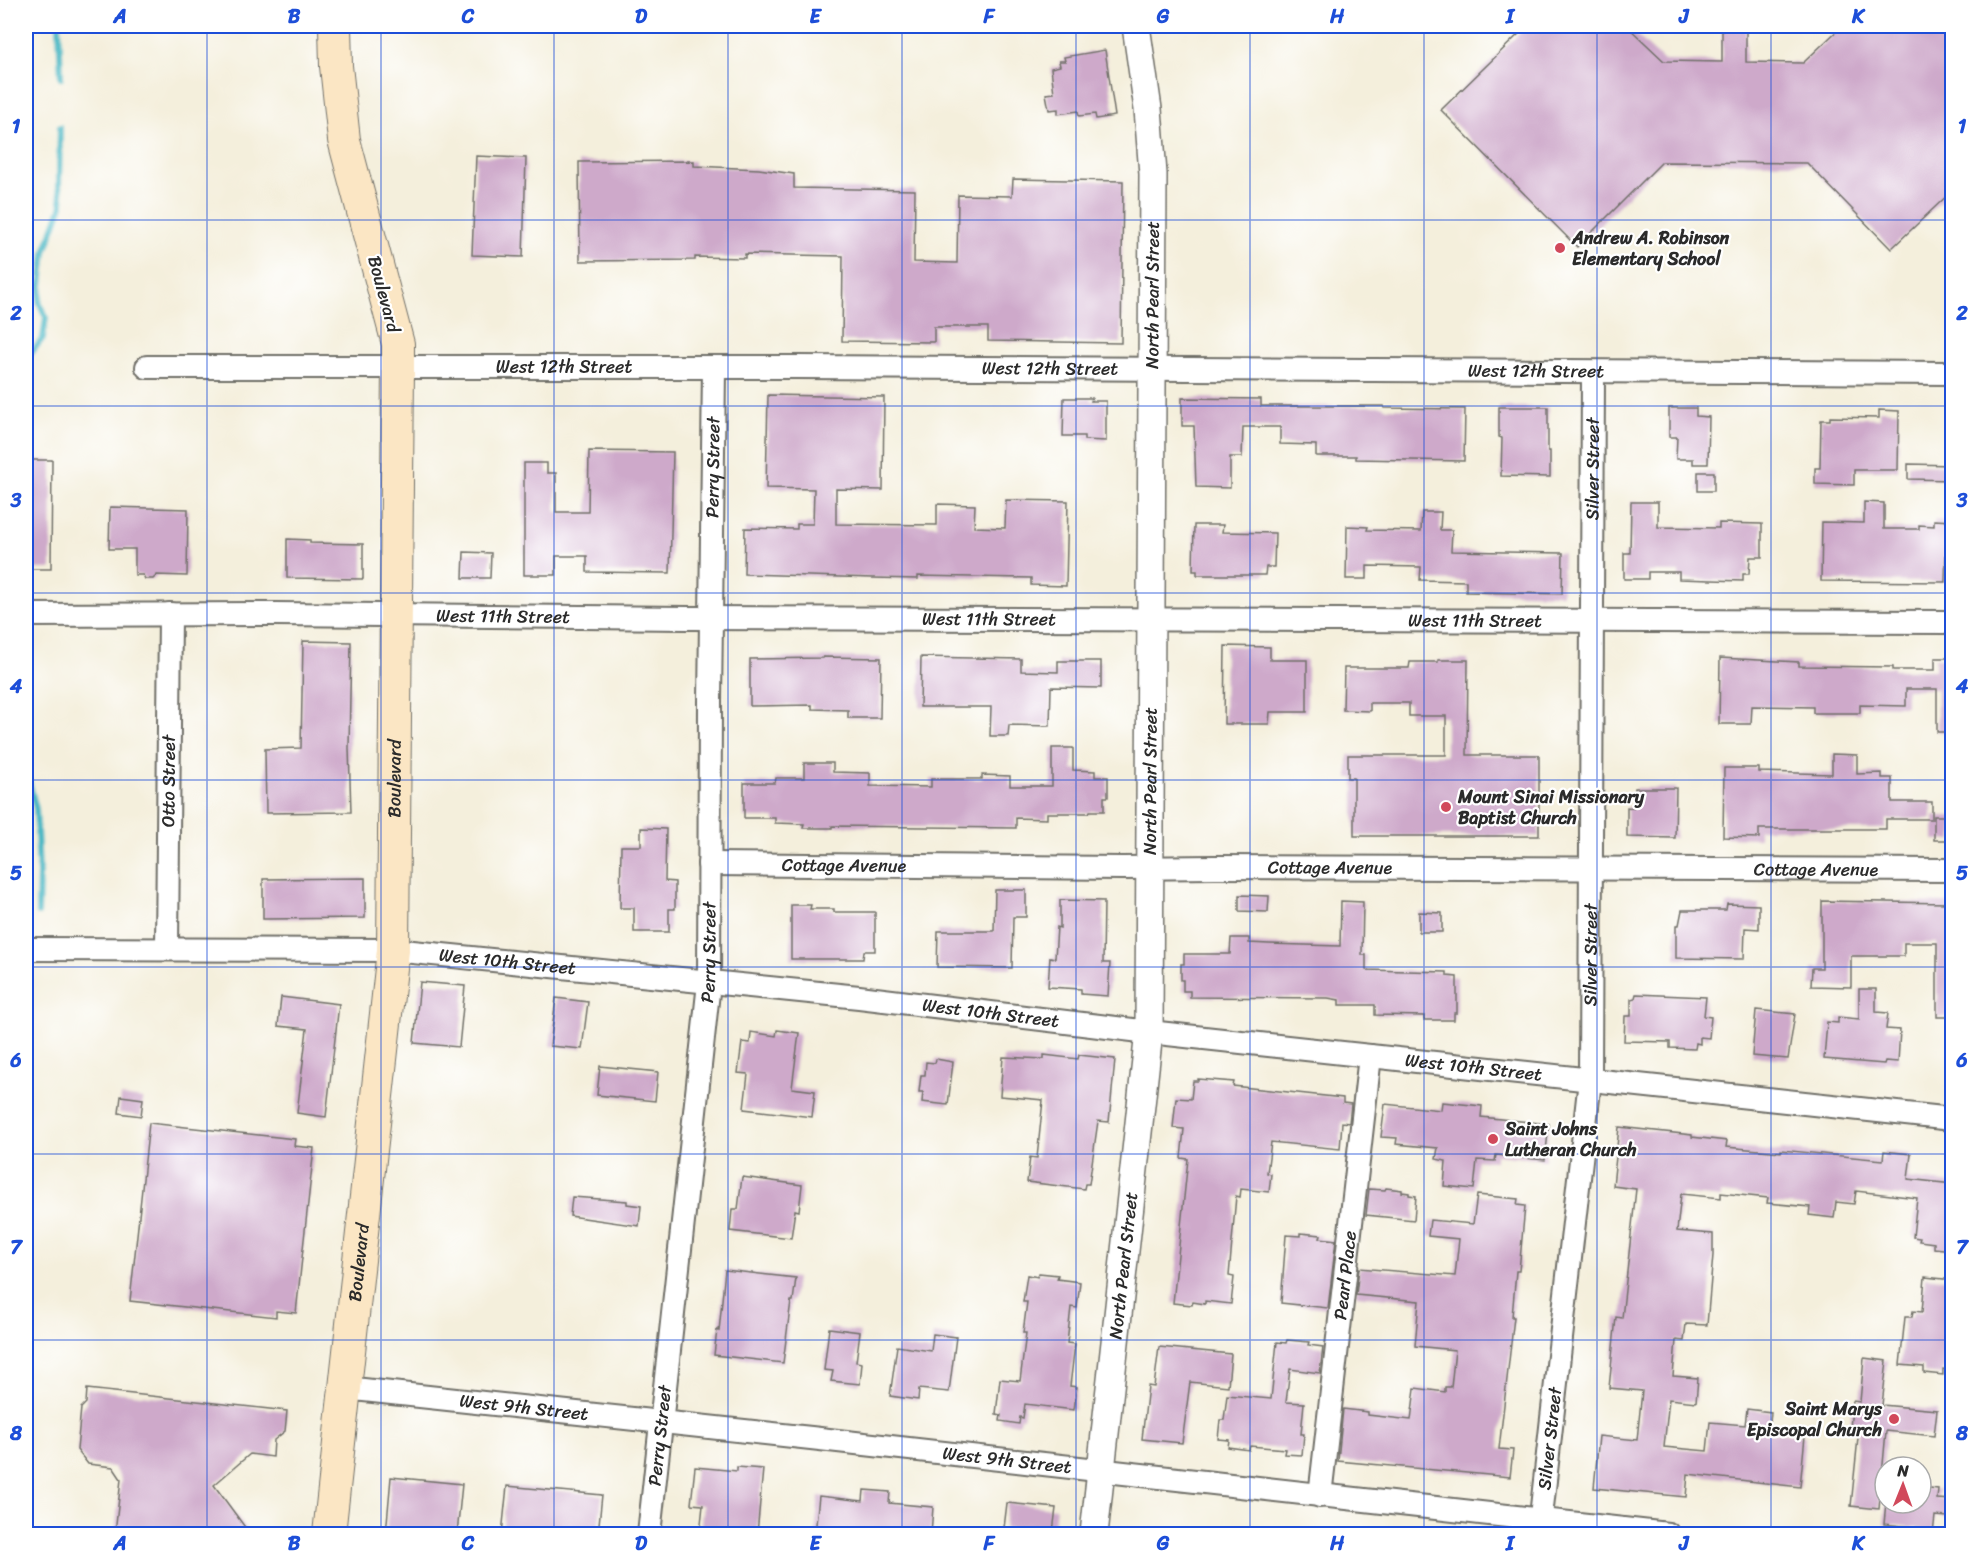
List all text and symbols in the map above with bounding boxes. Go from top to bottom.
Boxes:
text: A [112,0,127,34]
text: B [288,0,301,34]
text: C [461,0,475,34]
text: D [635,0,648,34]
text: E [809,0,822,34]
text: F [983,0,996,34]
text: G [1156,0,1170,34]
text: H [1329,0,1345,34]
text: I [1505,0,1516,34]
text: J [1678,0,1690,34]
text: K [1851,0,1866,34]
text: 1 [12,109,21,144]
text: 1 [1958,109,1967,144]
street label: North Pearl Street [1136,221,1169,369]
place label: Andrew A. Robinson Elementary School [1571,222,1730,275]
marker: Andrew A. Robinson Elementary School [1553,241,1567,255]
street label: Boulevard [358,252,410,337]
text: 2 [9,296,22,331]
text: 2 [1955,296,1968,331]
street label: West 12th Street [496,351,632,383]
street label: West 12th Street [982,352,1118,385]
street label: West 12th Street [1468,354,1604,387]
street label: Perry Street [696,416,729,518]
street label: Silver Street [1576,417,1609,520]
text: 3 [10,483,22,518]
text: 3 [1956,483,1968,518]
street label: West 11th Street [436,600,570,633]
street label: West 11th Street [922,603,1056,635]
street label: West 11th Street [1408,604,1542,637]
text: 4 [9,669,23,704]
text: 4 [1955,669,1969,704]
street label: North Pearl Street [1134,707,1167,855]
street label: Otto Street [152,734,185,827]
street label: Boulevard [378,738,411,818]
place label: Mount Sinai Missionary Baptist Church [1457,781,1645,834]
marker: Mount Sinai Missionary Baptist Church [1439,800,1453,814]
street label: Cottage Avenue [782,849,907,882]
street label: Cottage Avenue [1268,851,1393,884]
street label: Cottage Avenue [1754,853,1879,886]
text: 5 [10,856,22,891]
text: 5 [1956,856,1968,891]
street label: Perry Street [691,901,725,1005]
street label: Silver Street [1574,903,1607,1006]
street label: West 10th Street [437,939,578,984]
street label: West 10th Street [921,989,1061,1037]
text: 6 [9,1043,22,1078]
text: 6 [1955,1043,1968,1078]
street label: West 10th Street [1404,1044,1544,1090]
place label: Saint Johns Lutheran Church [1504,1113,1637,1166]
marker: Saint Johns Lutheran Church [1486,1132,1500,1146]
street label: North Pearl Street [1099,1190,1147,1341]
street label: Boulevard [339,1220,379,1303]
street label: Pearl Place [1324,1229,1366,1322]
text: 7 [10,1230,23,1265]
text: 7 [1956,1230,1969,1265]
street label: Perry Street [638,1383,681,1488]
street label: West 9th Street [458,1384,590,1430]
street label: Silver Street [1528,1385,1571,1492]
place label: Saint Marys Episcopal Church [1747,1393,1883,1446]
marker: Saint Marys Episcopal Church [1887,1412,1901,1426]
text: 8 [9,1416,23,1451]
text: 8 [1955,1416,1969,1451]
street label: West 9th Street [941,1437,1073,1483]
north arrow [1873,1455,1933,1515]
text: N [1896,1456,1910,1485]
text: A [112,1526,127,1560]
text: B [288,1526,301,1560]
text: C [461,1526,475,1560]
text: D [635,1526,648,1560]
text: E [809,1526,822,1560]
text: F [983,1526,996,1560]
text: G [1156,1526,1170,1560]
text: H [1329,1526,1345,1560]
text: I [1505,1526,1516,1560]
text: J [1678,1526,1690,1560]
text: K [1851,1526,1866,1560]

